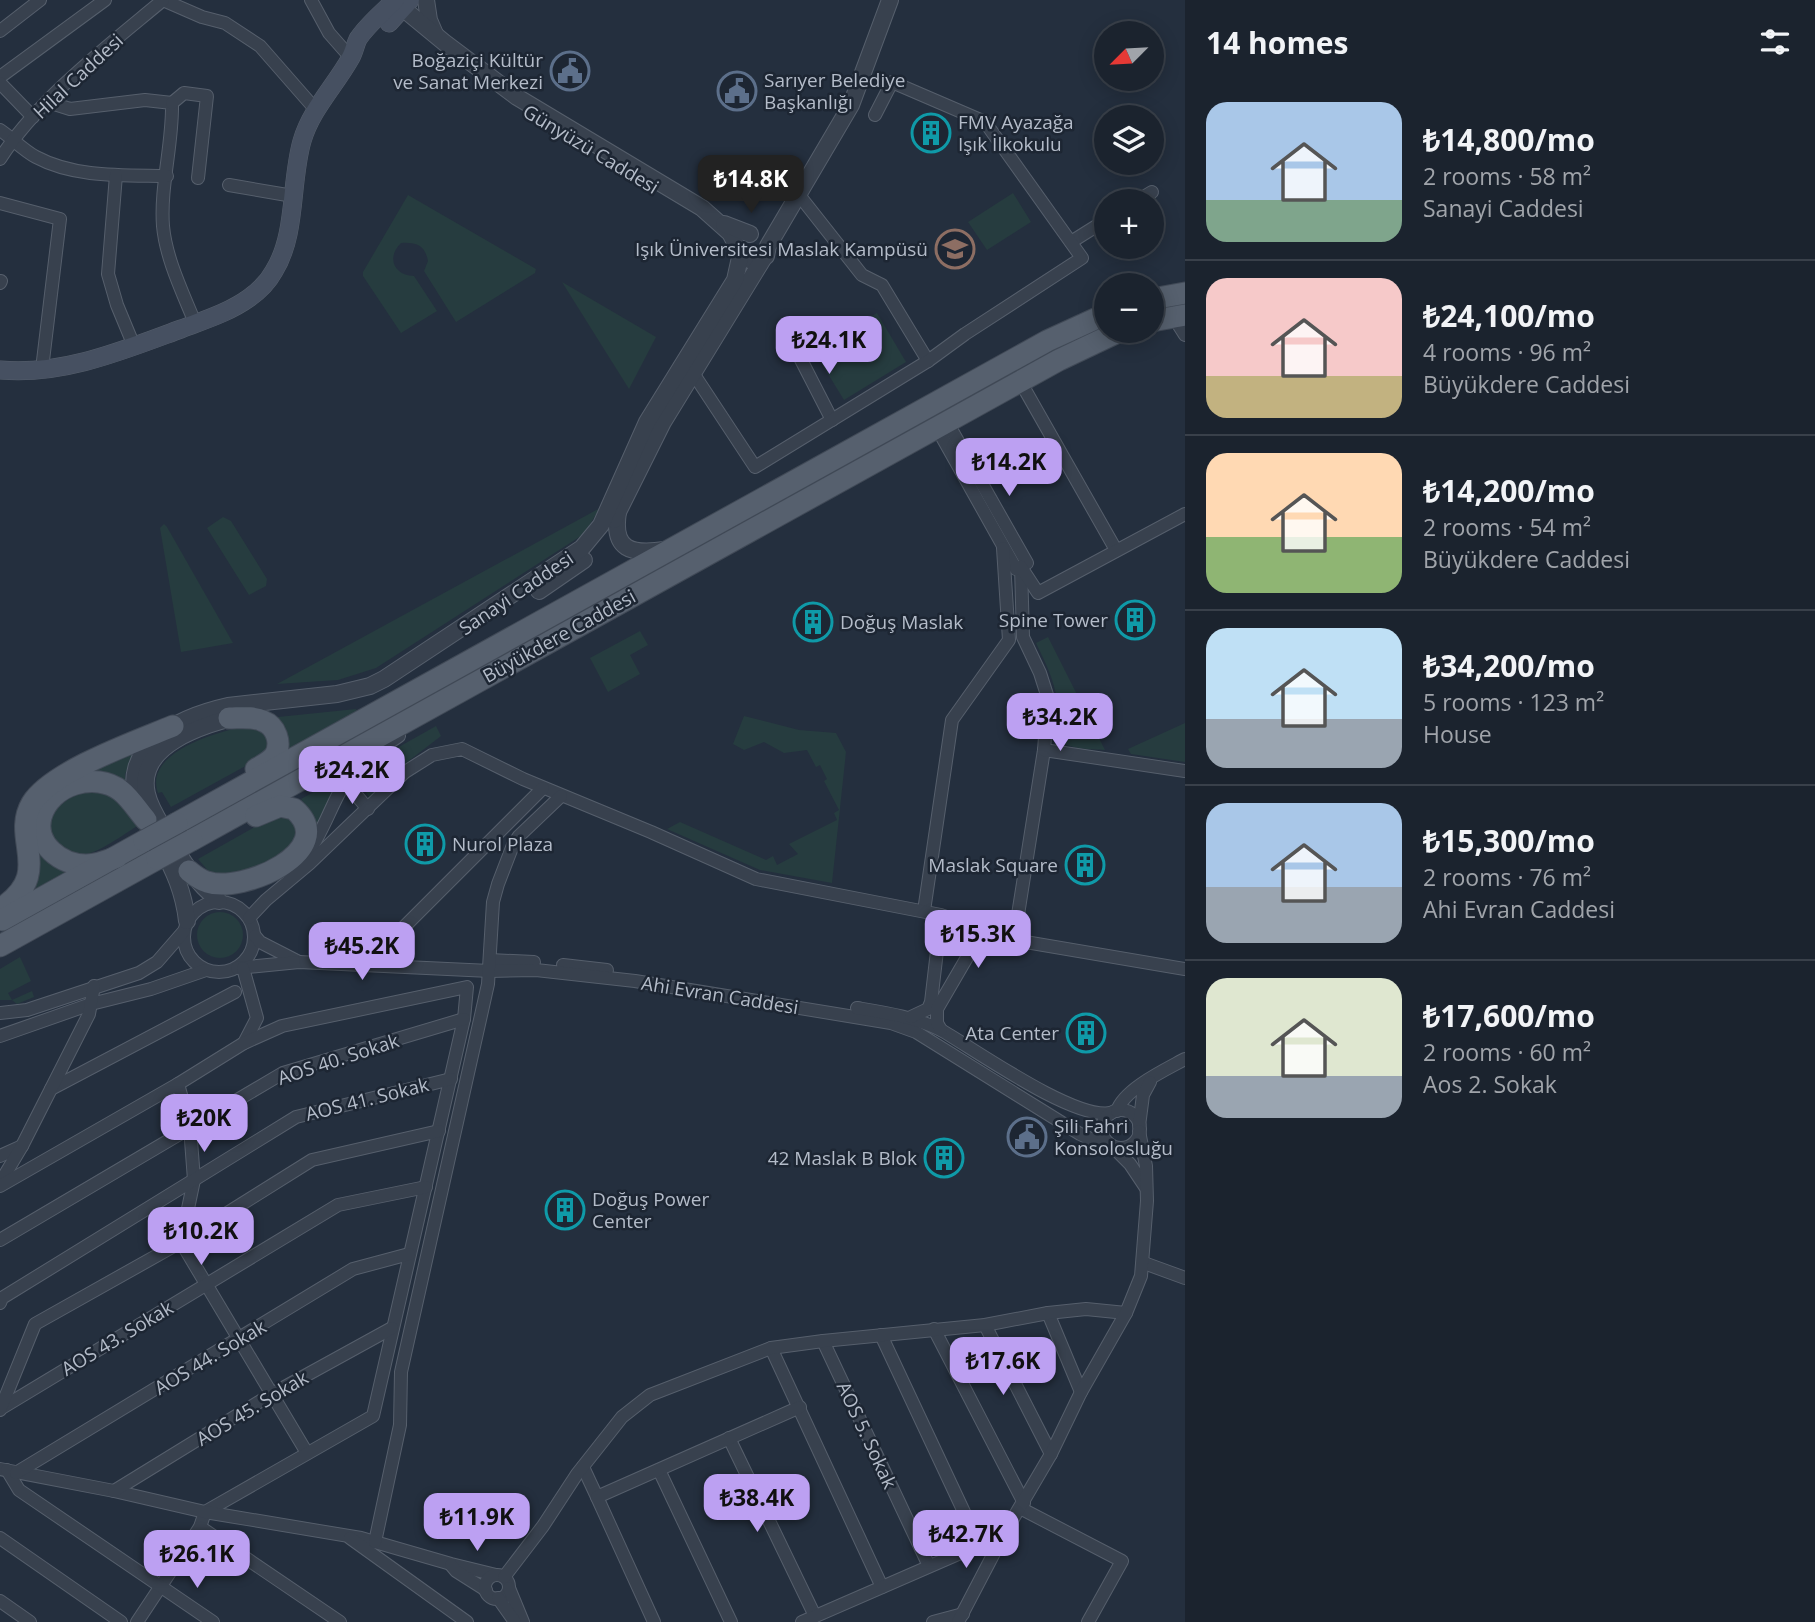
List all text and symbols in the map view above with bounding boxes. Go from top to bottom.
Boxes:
north arrow [1094,21,1164,91]
map controls [1094,21,1164,343]
text: 14 homes [1206,22,1349,63]
icon: filters [1756,23,1794,61]
street label: Hilal Caddesi [27,28,129,124]
place label: Boğaziçi Kültür ve Sanat Merkezi [393,47,543,95]
public building icon: Boğaziçi Kültür ve Sanat Merkezi [549,50,591,92]
place label: Sarıyer Belediye Başkanlığı [764,67,905,115]
public building icon: Sarıyer Belediye Başkanlığı [716,70,758,112]
street label: Günyüzü Caddesi [518,98,664,200]
button: layers [1094,105,1164,175]
place label: FMV Ayazağa Işık İlkokulu [958,109,1074,157]
building icon: FMV Ayazağa Işık İlkokulu [910,112,952,154]
text: ₺14,800/mo [1423,119,1595,160]
icon: home [1262,130,1346,214]
pin: ₺14.8K [694,156,808,215]
text: 2 rooms · 58 m² [1423,160,1591,192]
text: ₺14.8K [714,162,788,194]
button: + [1094,189,1164,259]
text: Sanayi Caddesi [1423,192,1584,224]
school or university icon: Işık Üniversitesi Maslak Kampüsü [934,228,976,270]
place label: Işık Üniversitesi Maslak Kampüsü [635,236,928,262]
button: − [1094,273,1164,343]
text: ₺24,100/mo [1423,295,1595,336]
icon: home [1262,306,1346,390]
pin: ₺24.1K [772,316,886,376]
text: ₺24.1K [792,323,866,355]
text: 4 rooms · 96 m² [1423,336,1591,368]
text: Büyükdere Caddesi [1423,368,1630,400]
pin: ₺14.2K [952,438,1066,498]
text: ₺14.2K [972,445,1046,477]
text: ₺14,200/mo [1423,470,1595,511]
icon: home [1262,481,1346,565]
text: 2 rooms · 54 m² [1423,511,1591,543]
text: Büyükdere Caddesi [1423,543,1630,575]
street label: Sanayi Caddesi [454,545,578,641]
street label: Büyükdere Caddesi [478,583,640,689]
building icon: Spine Tower [1114,599,1156,641]
building icon: Doğuş Maslak [792,601,834,643]
place label: Spine Tower [999,607,1108,633]
place label: Doğuş Maslak [840,609,963,635]
text: ₺34,200/mo [1423,645,1595,686]
icon: home [1262,656,1346,740]
text: 5 rooms · 123 m² [1423,686,1604,718]
pin: ₺34.2K [1003,694,1117,753]
text: ₺34.2K [1023,700,1097,732]
text: House [1423,718,1492,750]
pin: ₺24.2K [295,746,409,806]
text: ₺24.2K [315,753,389,785]
text: ₺15,300/mo [1423,820,1595,861]
building icon: Nurol Plaza [404,823,446,865]
place label: Nurol Plaza [452,831,553,857]
icon: home [1262,831,1346,915]
building icon: Maslak Square [1064,844,1106,886]
place label: Maslak Square [928,852,1058,878]
text: 2 rooms · 76 m² [1423,861,1591,893]
text: Ahi Evran Caddesi [1423,893,1615,925]
pin: ₺15.3K [921,911,1035,970]
text: ₺15.3K [941,917,1015,949]
pin: ₺45.2K [305,922,419,982]
text: ₺45.2K [325,929,399,961]
street label: Ahi Evran Caddesi [640,970,800,1020]
text: ₺17,600/mo [1423,995,1595,1036]
icon: home [1262,1006,1346,1090]
building icon: Ata Center [1065,1012,1107,1054]
place label: Ata Center [965,1020,1059,1046]
street label: AOS 40. Sokak [274,1027,402,1091]
text: 2 rooms · 60 m² [1423,1036,1591,1068]
text: Aos 2. Sokak [1423,1068,1557,1100]
street label: AOS 41. Sokak [303,1071,431,1127]
pin: ₺20K [163,1094,245,1154]
text: ₺20K [177,1101,231,1133]
place label: Şili Fahri Konsolosluğu [1054,1113,1173,1161]
public building icon: Şili Fahri Konsolosluğu [1006,1116,1048,1158]
building icon: 42 Maslak B Blok [923,1137,965,1179]
place label: 42 Maslak B Blok [768,1145,917,1171]
place label: Doğuş Power Center [592,1186,709,1234]
building icon: Doğuş Power Center [544,1189,586,1231]
pin: ₺10.2K [144,1208,258,1267]
text: ₺10.2K [164,1214,238,1246]
street label: AOS 43. Sokak [56,1294,178,1382]
street label: AOS 44. Sokak [149,1313,271,1401]
pin: ₺17.6K [946,1338,1060,1397]
text: ₺17.6K [966,1344,1040,1376]
street label: AOS 45. Sokak [191,1364,313,1452]
street label: AOS 5. Sokak [831,1377,903,1493]
pin: ₺38.4K [700,1474,814,1534]
text: ₺38.4K [720,1481,794,1513]
pin: ₺11.9K [420,1494,534,1553]
text: ₺11.9K [440,1500,514,1532]
pin: ₺42.7K [909,1510,1023,1570]
text: ₺42.7K [929,1517,1003,1549]
pin: ₺26.1K [140,1530,254,1590]
text: ₺26.1K [160,1537,234,1569]

